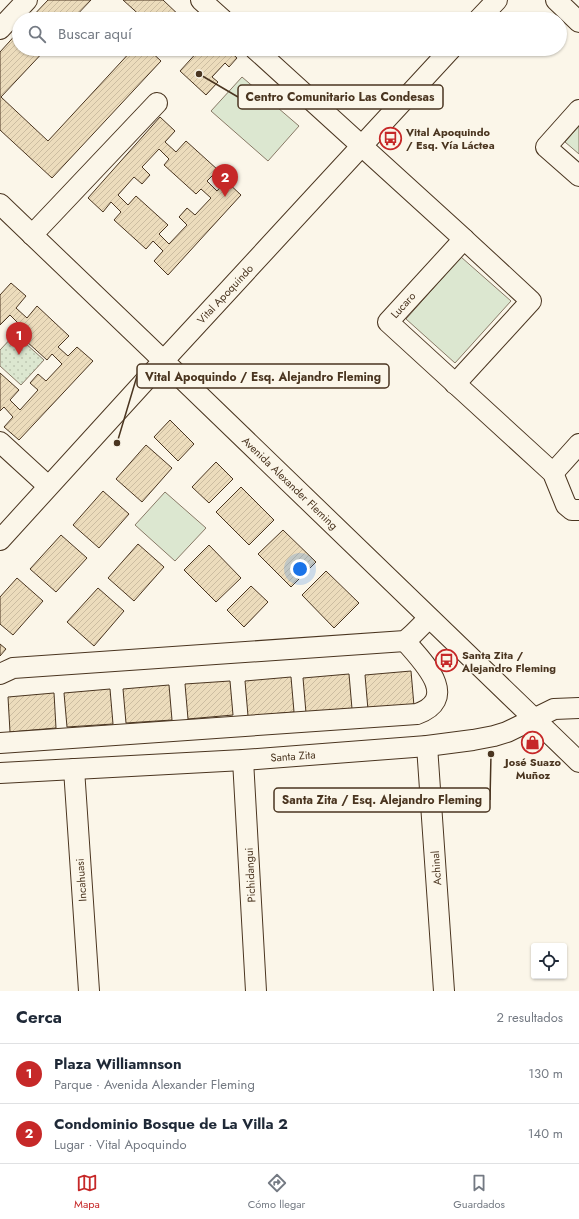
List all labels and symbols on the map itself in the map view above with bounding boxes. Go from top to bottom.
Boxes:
callout: Centro Comunitario Las Condesas [238,85,443,109]
text: Centro Comunitario Las Condesas [245,88,435,106]
place label: Vital Apoquindo / Esq. Vía Láctea [405,124,495,153]
bus stop icon: Vital Apoquindo / Esq. Vía Láctea [378,125,404,151]
pin: 2 [212,164,238,197]
street label: Vital Apoquindo [193,261,257,327]
street label: Lucaro [387,288,419,322]
pin: 1 [6,322,32,355]
callout: Vital Apoquindo / Esq. Alejandro Fleming [137,364,389,388]
text: Vital Apoquindo / Esq. Alejandro Fleming [144,368,381,386]
street label: Avenida Alexander Fleming [239,433,341,533]
your location [290,559,310,579]
place label: Santa Zita / Alejandro Fleming [461,647,556,676]
bus stop icon: Santa Zita / Alejandro Fleming [433,648,459,674]
shop icon: José Suazo Muñoz [520,729,546,755]
street label: Santa Zita [270,746,316,766]
place label: José Suazo Muñoz [503,754,561,783]
callout: Santa Zita / Esq. Alejandro Fleming [274,788,490,812]
text: Santa Zita / Esq. Alejandro Fleming [282,791,482,809]
street label: Pichidangui [241,847,259,903]
street label: Achinal [427,850,445,886]
street label: Incahuasi [72,858,90,902]

